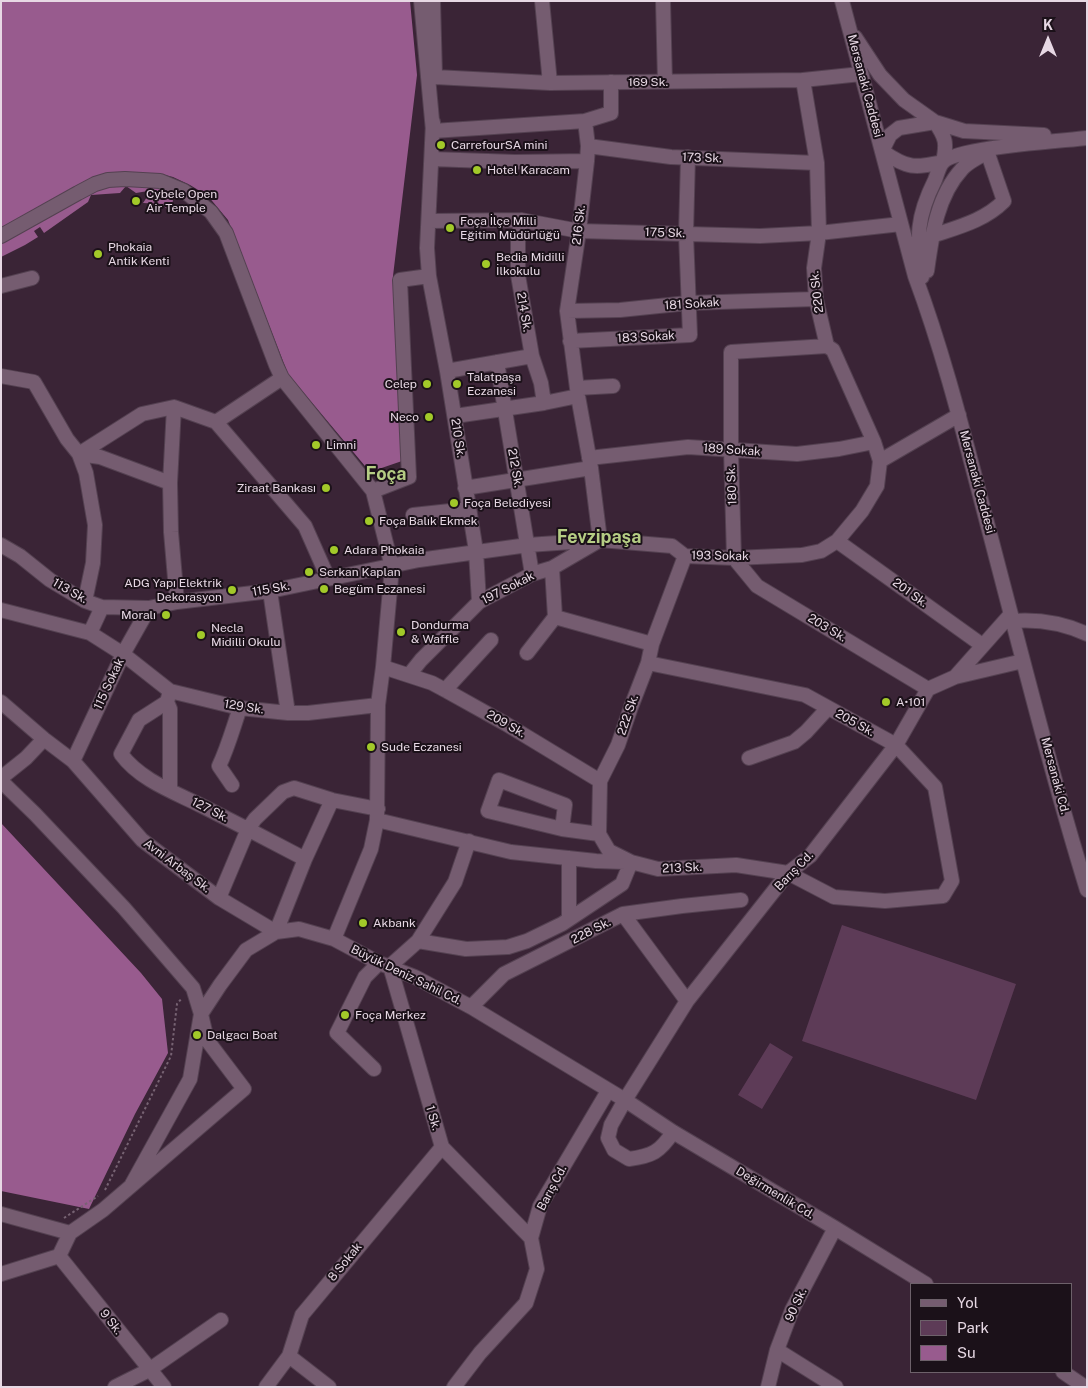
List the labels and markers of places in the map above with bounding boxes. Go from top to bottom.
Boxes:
place label: CarrefourSA mini [451,138,547,152]
marker: CarrefourSA mini [435,139,447,151]
place label: Hotel Karacam [487,163,570,177]
marker: Hotel Karacam [471,164,483,176]
place label: Cybele Open Air Temple [146,187,217,215]
marker: Cybele Open Air Temple [130,195,142,207]
place label: Foça İlçe Milli Eğitim Müdürlüğü [460,214,560,242]
marker: Foça İlçe Milli Eğitim Müdürlüğü [444,222,456,234]
place label: Phokaia Antik Kenti [108,240,169,268]
marker: Phokaia Antik Kenti [92,248,104,260]
place label: Bedia Midilli İlkokulu [496,250,565,278]
marker: Bedia Midilli İlkokulu [480,258,492,270]
place label: Talatpaşa Eczanesi [467,370,521,398]
place label: Celep [385,377,417,391]
marker: Celep [421,378,433,390]
marker: Talatpaşa Eczanesi [451,378,463,390]
place label: Neco [390,410,419,424]
marker: Neco [423,411,435,423]
place label: Limni [326,438,356,452]
marker: Limni [310,439,322,451]
place label: Ziraat Bankası [237,481,316,495]
marker: Ziraat Bankası [320,482,332,494]
place label: Foça Belediyesi [464,496,551,510]
marker: Foça Belediyesi [448,497,460,509]
place label: Foça Balık Ekmek [379,514,478,528]
marker: Foça Balık Ekmek [363,515,375,527]
place label: Adara Phokaia [344,543,424,557]
marker: Adara Phokaia [328,544,340,556]
place label: Serkan Kaplan [319,565,401,579]
marker: Serkan Kaplan [303,566,315,578]
place label: ADG Yapı Elektrik Dekorasyon [124,576,222,604]
place label: Begüm Eczanesi [334,582,425,596]
marker: Begüm Eczanesi [318,583,330,595]
marker: ADG Yapı Elektrik Dekorasyon [226,584,238,596]
place label: Moralı [121,608,156,622]
marker: Moralı [160,609,172,621]
place label: Dondurma & Waffle [411,618,469,646]
place label: Necla Midilli Okulu [211,621,281,649]
marker: Dondurma & Waffle [395,626,407,638]
marker: Necla Midilli Okulu [195,629,207,641]
place label: A•101 [896,695,925,709]
marker: A•101 [880,696,892,708]
place label: Sude Eczanesi [381,740,462,754]
marker: Sude Eczanesi [365,741,377,753]
place label: Akbank [373,916,416,930]
marker: Akbank [357,917,369,929]
place label: Foça Merkez [355,1008,426,1022]
marker: Foça Merkez [339,1009,351,1021]
place label: Dalgacı Boat [207,1028,278,1042]
marker: Dalgacı Boat [191,1029,203,1041]

